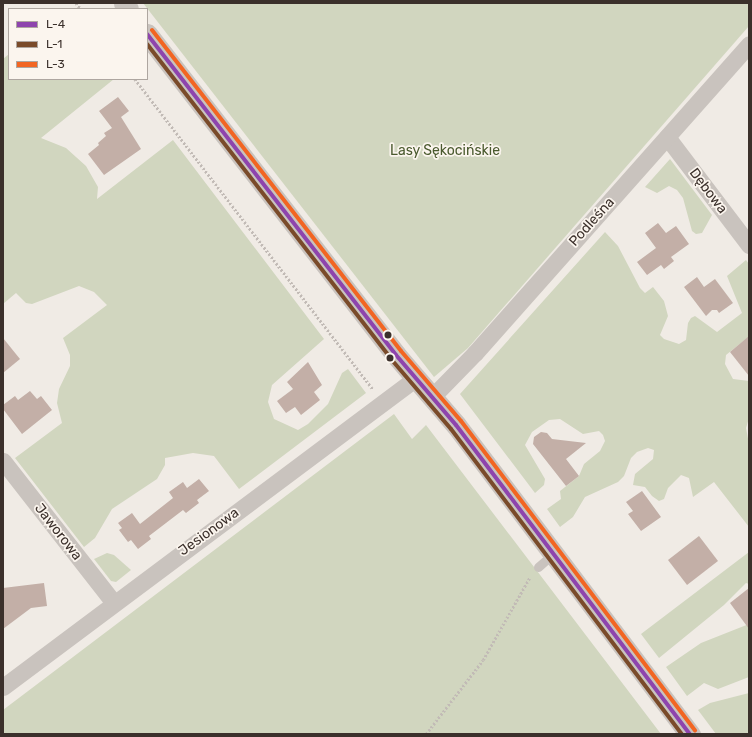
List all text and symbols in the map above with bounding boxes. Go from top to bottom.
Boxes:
legend [8,8,148,80]
text: L-4 [46,17,65,31]
text: L-1 [46,37,62,51]
text: L-3 [46,57,65,71]
park label: Lasy Sękocińskie [390,143,500,159]
street label: Dębowa [686,165,730,217]
street label: Podleśna [566,194,618,250]
unlabelled marker [383,330,393,340]
unlabelled marker [385,353,395,363]
street label: Jaworowa [31,500,85,564]
street label: Jesionowa [176,505,242,559]

